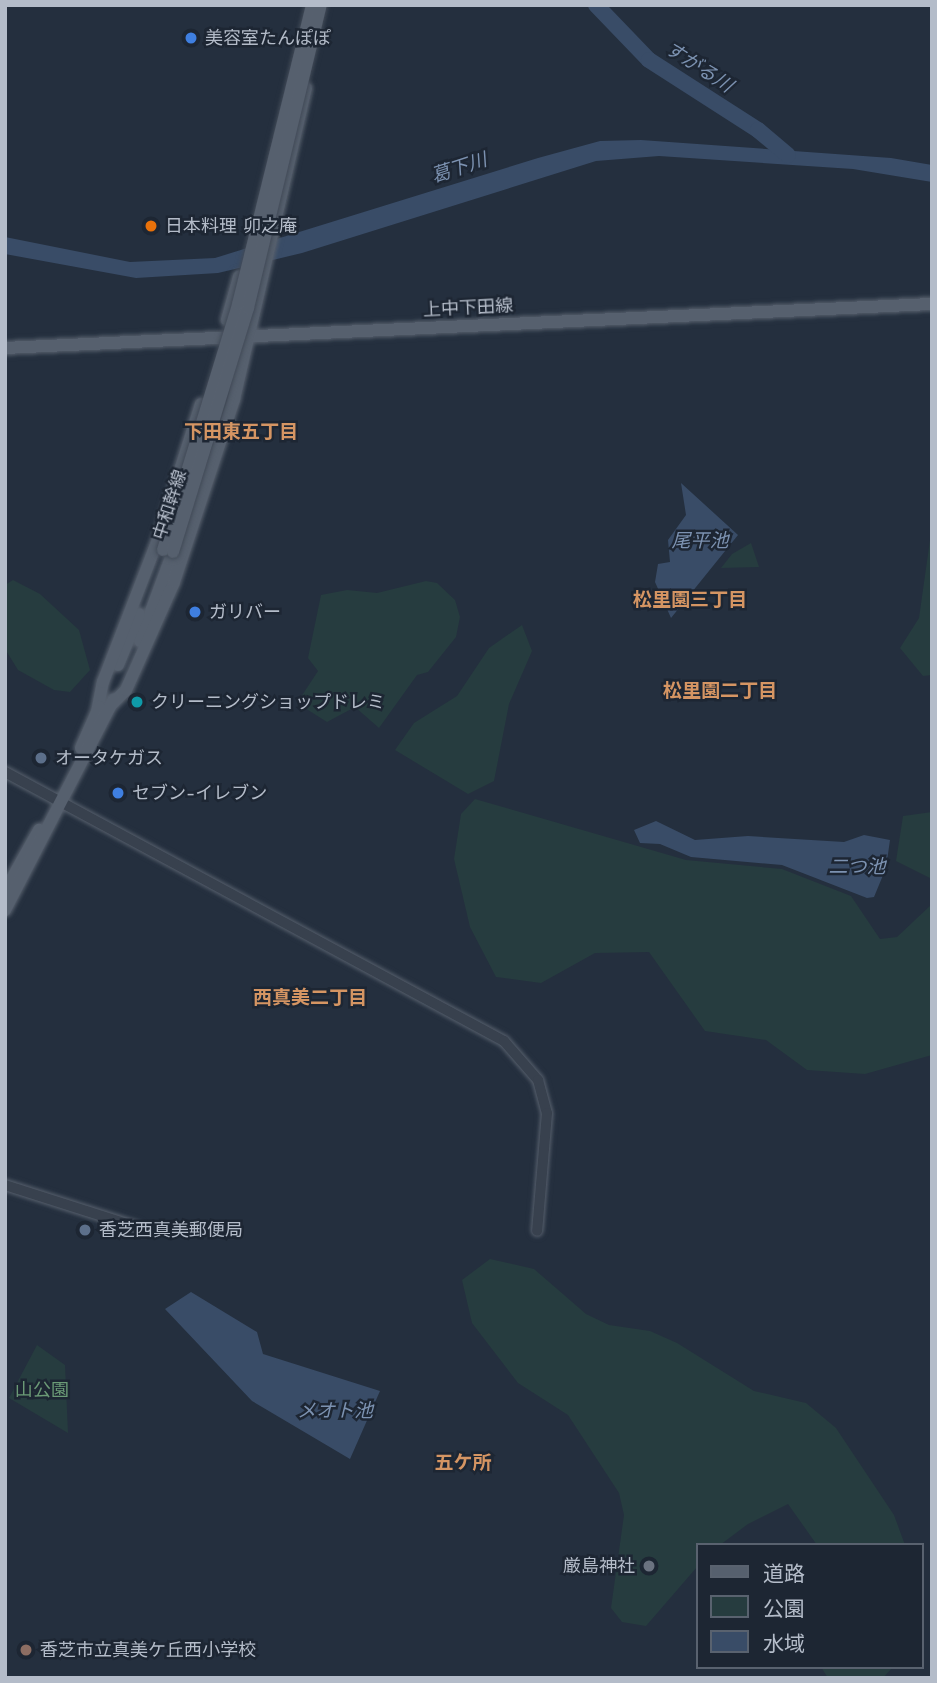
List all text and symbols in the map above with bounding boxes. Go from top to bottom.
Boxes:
place label: 美容室たんぽぽ [205,27,331,49]
marker: 美容室たんぽぽ [183,30,199,46]
water label: すがる川 [661,37,737,97]
water label: 葛下川 [428,148,490,188]
place label: 日本料理 卯之庵 [165,215,297,237]
marker: 日本料理 卯之庵 [143,218,159,234]
street label: 上中下田線 [422,295,514,321]
district label: 下田東五丁目 [184,421,298,443]
street label: 中和幹線 [149,467,191,543]
water label: 尾平池 [672,530,728,552]
district label: 松里園三丁目 [633,589,747,611]
place label: ガリバー [209,601,281,623]
marker: ガリバー [187,604,203,620]
district label: 松里園二丁目 [663,680,777,702]
place label: クリーニングショップドレミ [151,691,385,713]
marker: クリーニングショップドレミ [129,694,145,710]
place label: オータケガス [55,747,163,769]
marker: オータケガス [33,750,49,766]
place label: セブン-イレブン [132,782,267,804]
marker: セブン-イレブン [110,785,126,801]
water label: 二つ池 [829,856,885,878]
district label: 西真美二丁目 [253,987,367,1009]
place label: 香芝西真美郵便局 [99,1219,243,1241]
marker: 香芝西真美郵便局 [77,1222,93,1238]
park label: 山公園 [15,1379,69,1401]
water label: メオト池 [297,1400,373,1422]
district label: 五ケ所 [435,1452,491,1474]
legend [696,1543,923,1669]
place label: 厳島神社 [563,1555,635,1577]
marker: 厳島神社 [641,1558,657,1574]
text: 道路 [763,1561,805,1586]
text: 公園 [763,1596,805,1621]
text: 水域 [763,1631,805,1656]
place label: 香芝市立真美ケ丘西小学校 [40,1639,256,1661]
marker: 香芝市立真美ケ丘西小学校 [18,1642,34,1658]

